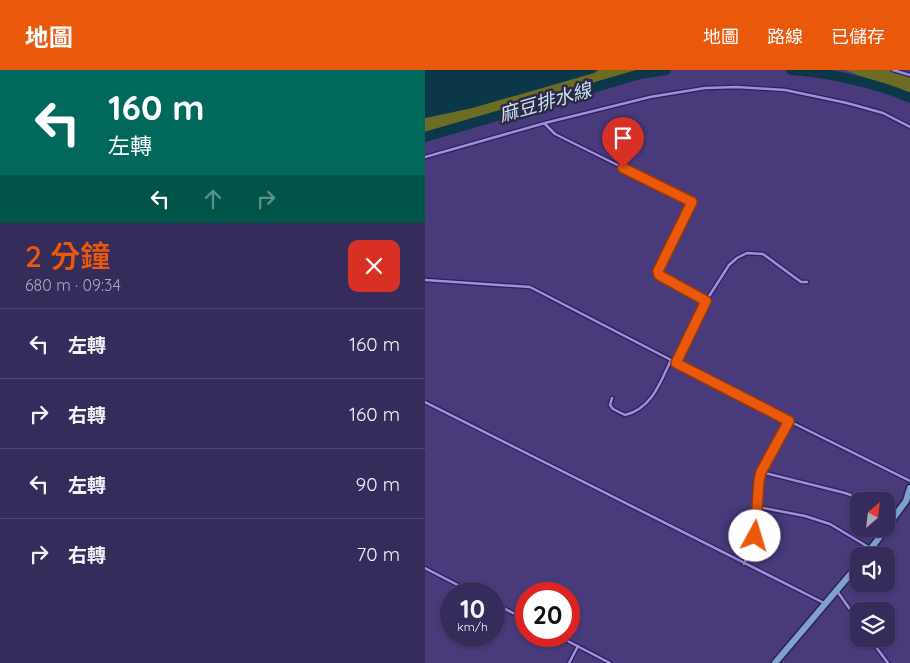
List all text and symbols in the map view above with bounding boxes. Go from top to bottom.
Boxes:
text: 地圖 [25,22,73,52]
text: 地圖 [703,25,739,48]
text: 路線 [767,25,803,48]
text: 已儲存 [831,25,885,48]
water label: 麻豆排水線 [496,77,596,127]
text: 160 m [108,85,205,129]
icon: left [25,90,90,155]
pin [602,117,644,168]
icon: arrive [609,124,637,152]
text: 左轉 [108,132,152,160]
icon: left [146,185,174,213]
icon: ahead [199,185,227,213]
icon: right [252,185,280,213]
text: 2 分鐘 [25,237,110,275]
button: close [348,240,400,292]
text: 680 m · 09:34 [25,275,121,295]
icon: left [25,330,53,358]
text: 160 m [349,332,400,356]
text: 左轉 [68,333,106,357]
icon: right [25,400,53,428]
text: 160 m [349,402,400,426]
text: 右轉 [68,403,106,427]
icon: left [25,470,53,498]
text: 90 m [356,472,400,496]
text: 左轉 [68,473,106,497]
north arrow [850,492,895,538]
map controls [850,492,895,647]
position arrow [728,509,780,561]
icon: right [25,540,53,568]
text: 70 m [356,542,400,566]
text: 右轉 [68,543,106,567]
button: sound [850,547,895,592]
speed limit sign: 20 [515,582,580,647]
text: 10 [460,593,485,624]
button: layers [850,602,895,647]
text: km/h [457,619,488,634]

